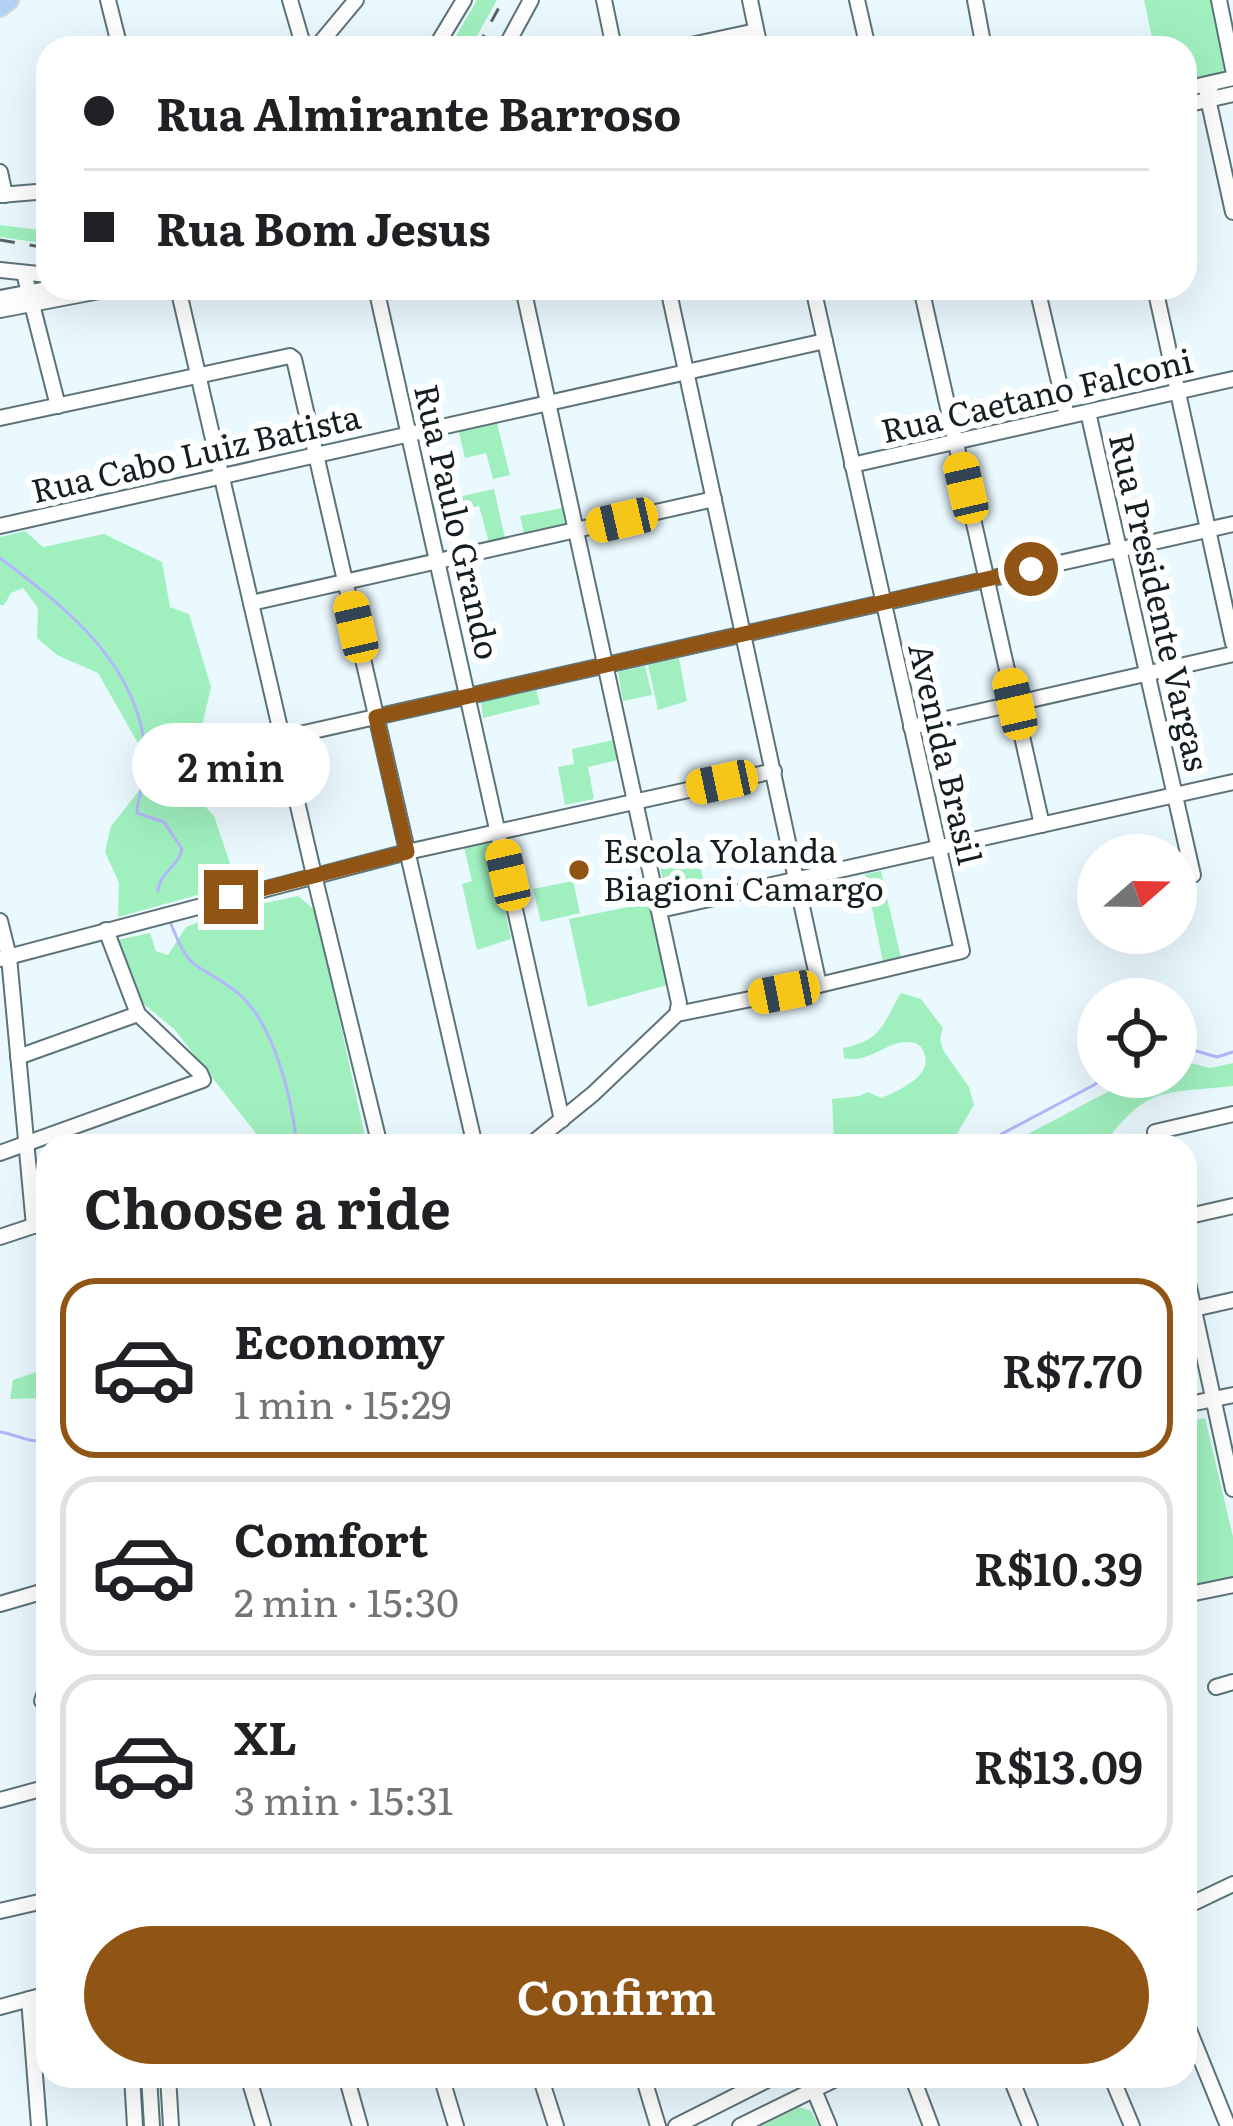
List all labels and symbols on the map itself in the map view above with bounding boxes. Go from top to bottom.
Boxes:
street label: Rua Caetano Falconi [876,334,1197,453]
street label: Rua Paulo Grando [404,379,515,664]
street label: Rua Cabo Luiz Batista [26,390,365,513]
street label: Rua Presidente Vargas [1099,428,1224,775]
car [940,449,992,527]
car [583,494,661,546]
route start [1004,542,1058,596]
car [330,588,382,666]
street label: Avenida Brasil [898,638,997,869]
car [989,665,1041,743]
callout: 2 min [132,723,330,807]
car [683,757,761,807]
place label: Escola Yolanda Biagioni Camargo [603,824,884,911]
north arrow [1077,834,1197,954]
car [482,836,534,914]
marker: Escola Yolanda Biagioni Camargo [566,857,592,883]
route end [204,870,258,924]
car [745,967,823,1017]

